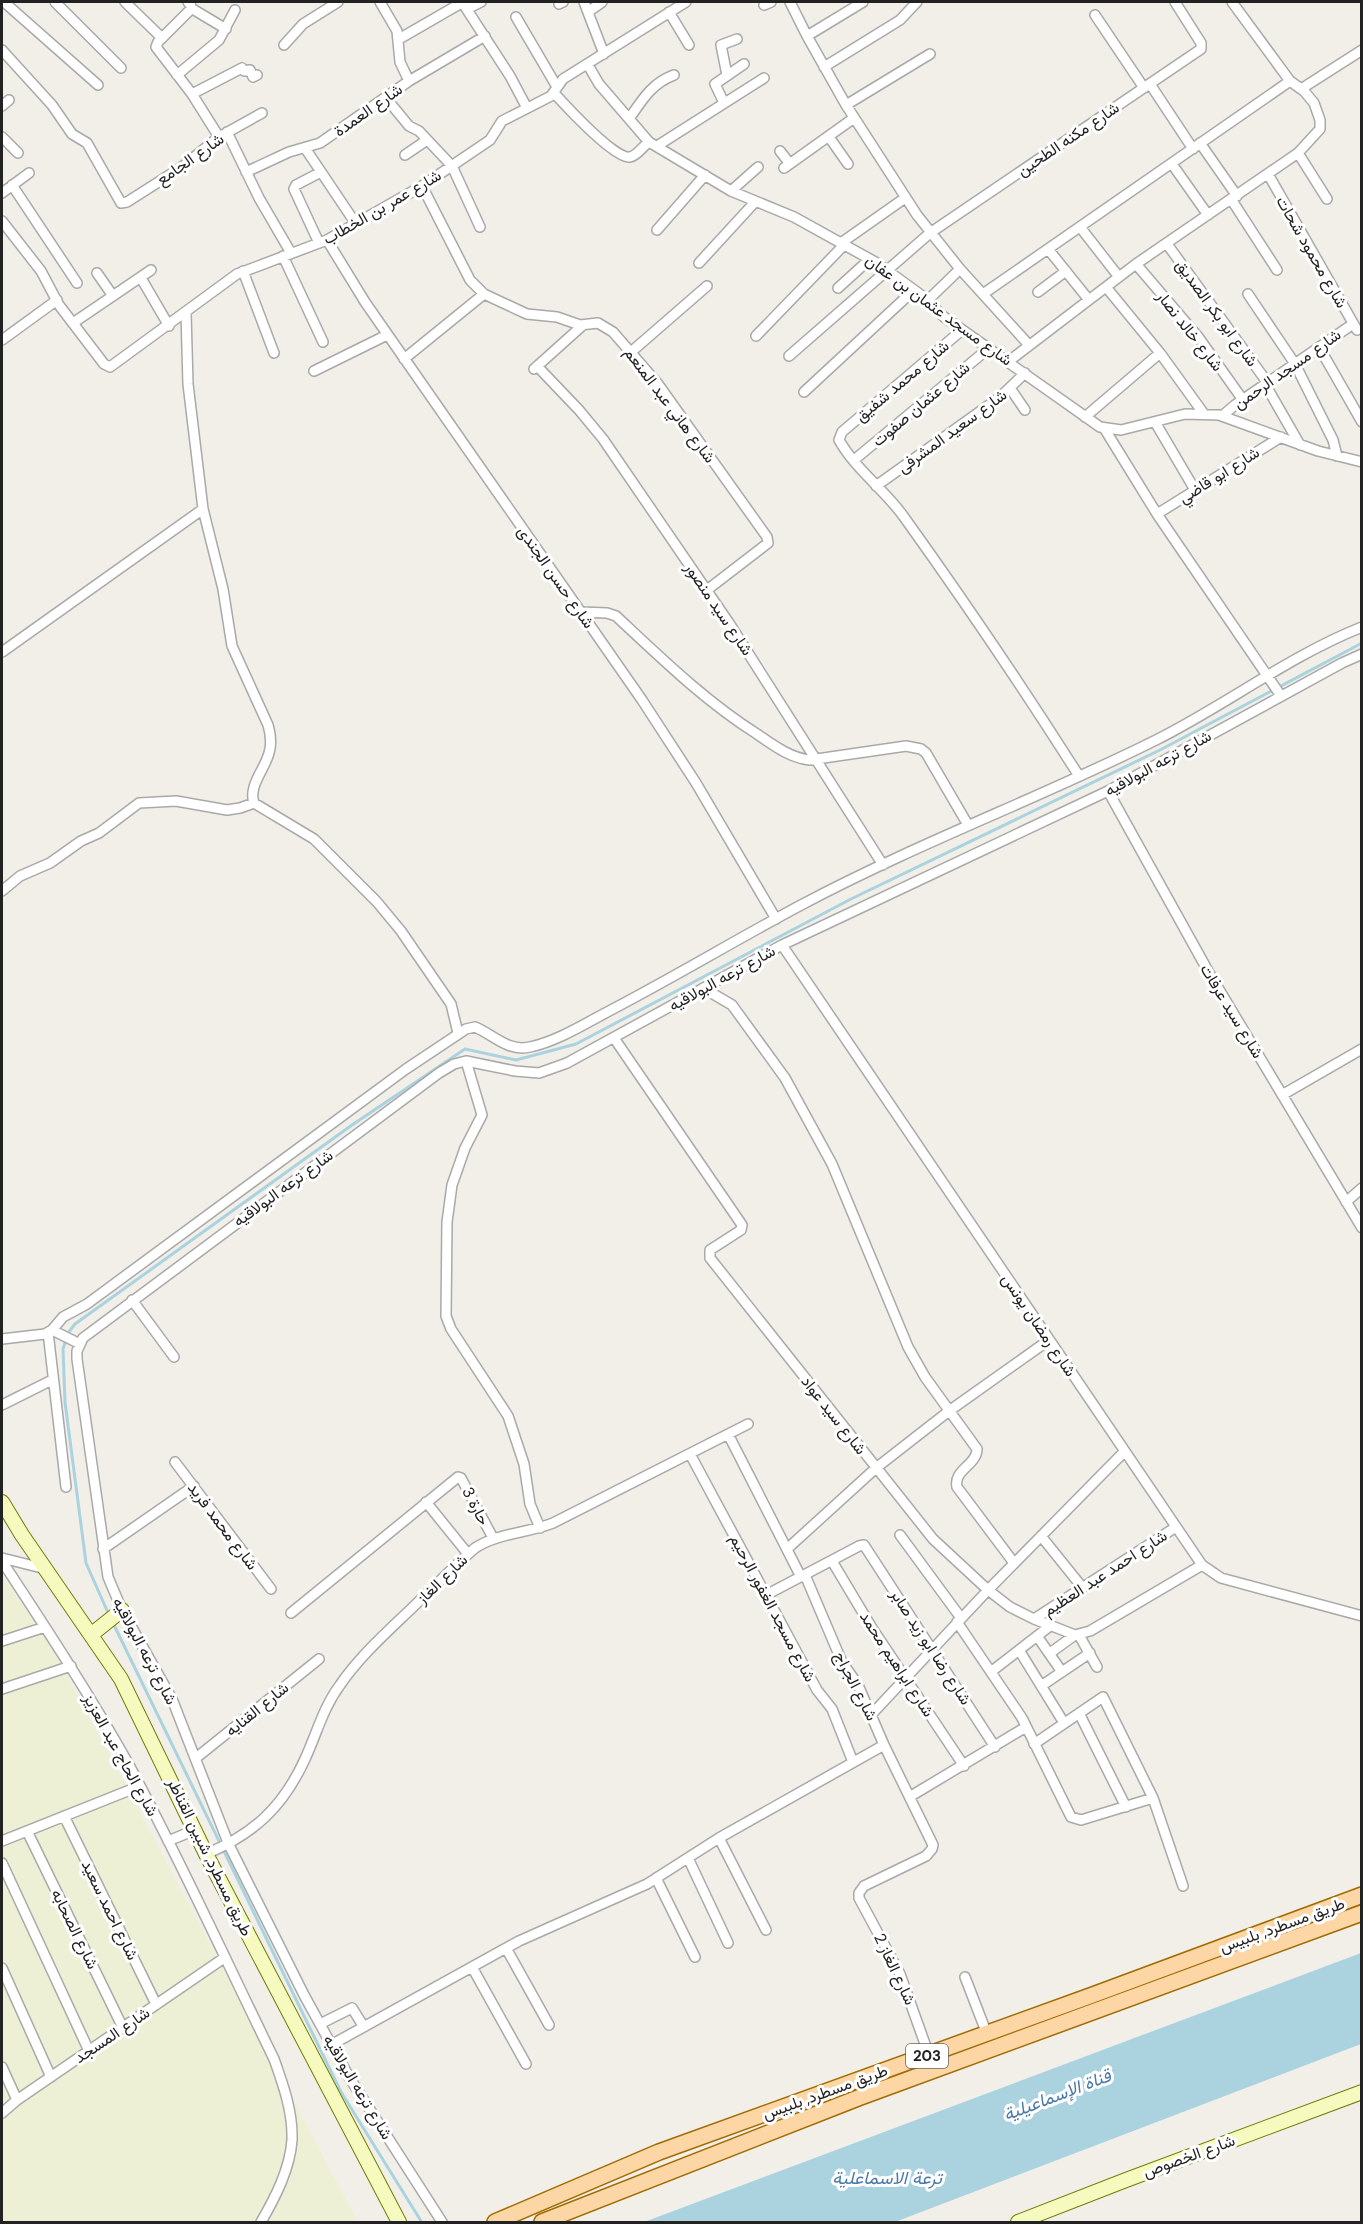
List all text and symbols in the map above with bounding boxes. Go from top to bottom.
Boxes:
street label: شارع العمدة [330,79,407,142]
street label: شارع مكنه الطحين [1013,97,1124,182]
street label: شارع الجامع [152,128,229,191]
street label: شارع عمر بن الخطاب [319,165,445,250]
street label: شارع محمود شحات [1271,192,1353,312]
street label: شارع مسجد عثمان بن عفان [861,250,1017,371]
street label: شارع ابو بكر الصديق [1170,255,1263,371]
street label: شارع خالد نصار [1151,286,1228,376]
street label: شارع مسجد الرحمن [1229,324,1346,415]
street label: شارع محمد شفيق [851,335,954,427]
street label: شارع هاني عبد المنعم [617,343,720,469]
street label: شارع عثمان صفوت [868,357,975,452]
street label: شارع سعيد المشرفى [893,384,1012,479]
street label: شارع ابو قاضي [1175,442,1265,511]
street label: شارع حسن الجندى [512,521,599,633]
street label: شارع سيد منصور [679,558,758,660]
street label: شارع ترعه البولاقيه [1101,725,1215,802]
street label: شارع ترعه البولاقيه [665,940,779,1017]
street label: شارع سيد عرفات [1195,960,1268,1063]
street label: شارع ترعه البولاقيه [229,1145,338,1232]
street label: شارع رمضان يونس [996,1270,1081,1381]
street label: شارع سيد عواد [796,1371,871,1459]
street label: شارع محمد فريد [182,1478,263,1575]
street label: حارة 3 [457,1483,495,1529]
street label: شارع احمد عبد العظيم [1039,1525,1172,1622]
street label: شارع مسجد الغفور الرحيم [724,1531,821,1686]
street label: شارع الغاز [411,1549,473,1610]
street label: شارع رضا ابو زيد صابر [884,1584,976,1709]
street label: شارع ترعه البولاقيه [107,1594,182,1709]
street label: شارع ابراهيم محمد [854,1607,939,1721]
street label: شارع الجراج [829,1648,882,1725]
street label: شارع القنايه [221,1677,294,1742]
street label: شارع الحاج عبد العزيز [77,1689,163,1820]
street label: طريق مسطرد, شبين القناطر [162,1774,257,1940]
street label: شارع احمد سعيد [76,1856,143,1964]
street label: شارع الصحابه [46,1885,103,1973]
street label: طريق مسطرد, بلبيس [1217,1893,1347,1957]
street label: شارع الغاز 2 [868,1930,921,2009]
street label: شارع المسجد [70,2002,154,2069]
street label: شارع ترعه البولاقيه [318,2031,398,2144]
road number: 203 [906,2044,948,2068]
street label: طريق مسطرد, بلبيس [760,2060,890,2124]
water label: قناة الإسماعيلية [1000,2063,1116,2127]
street label: شارع الخصوص [1140,2130,1238,2183]
water label: ترعة الاسماعلية [832,2166,944,2190]

